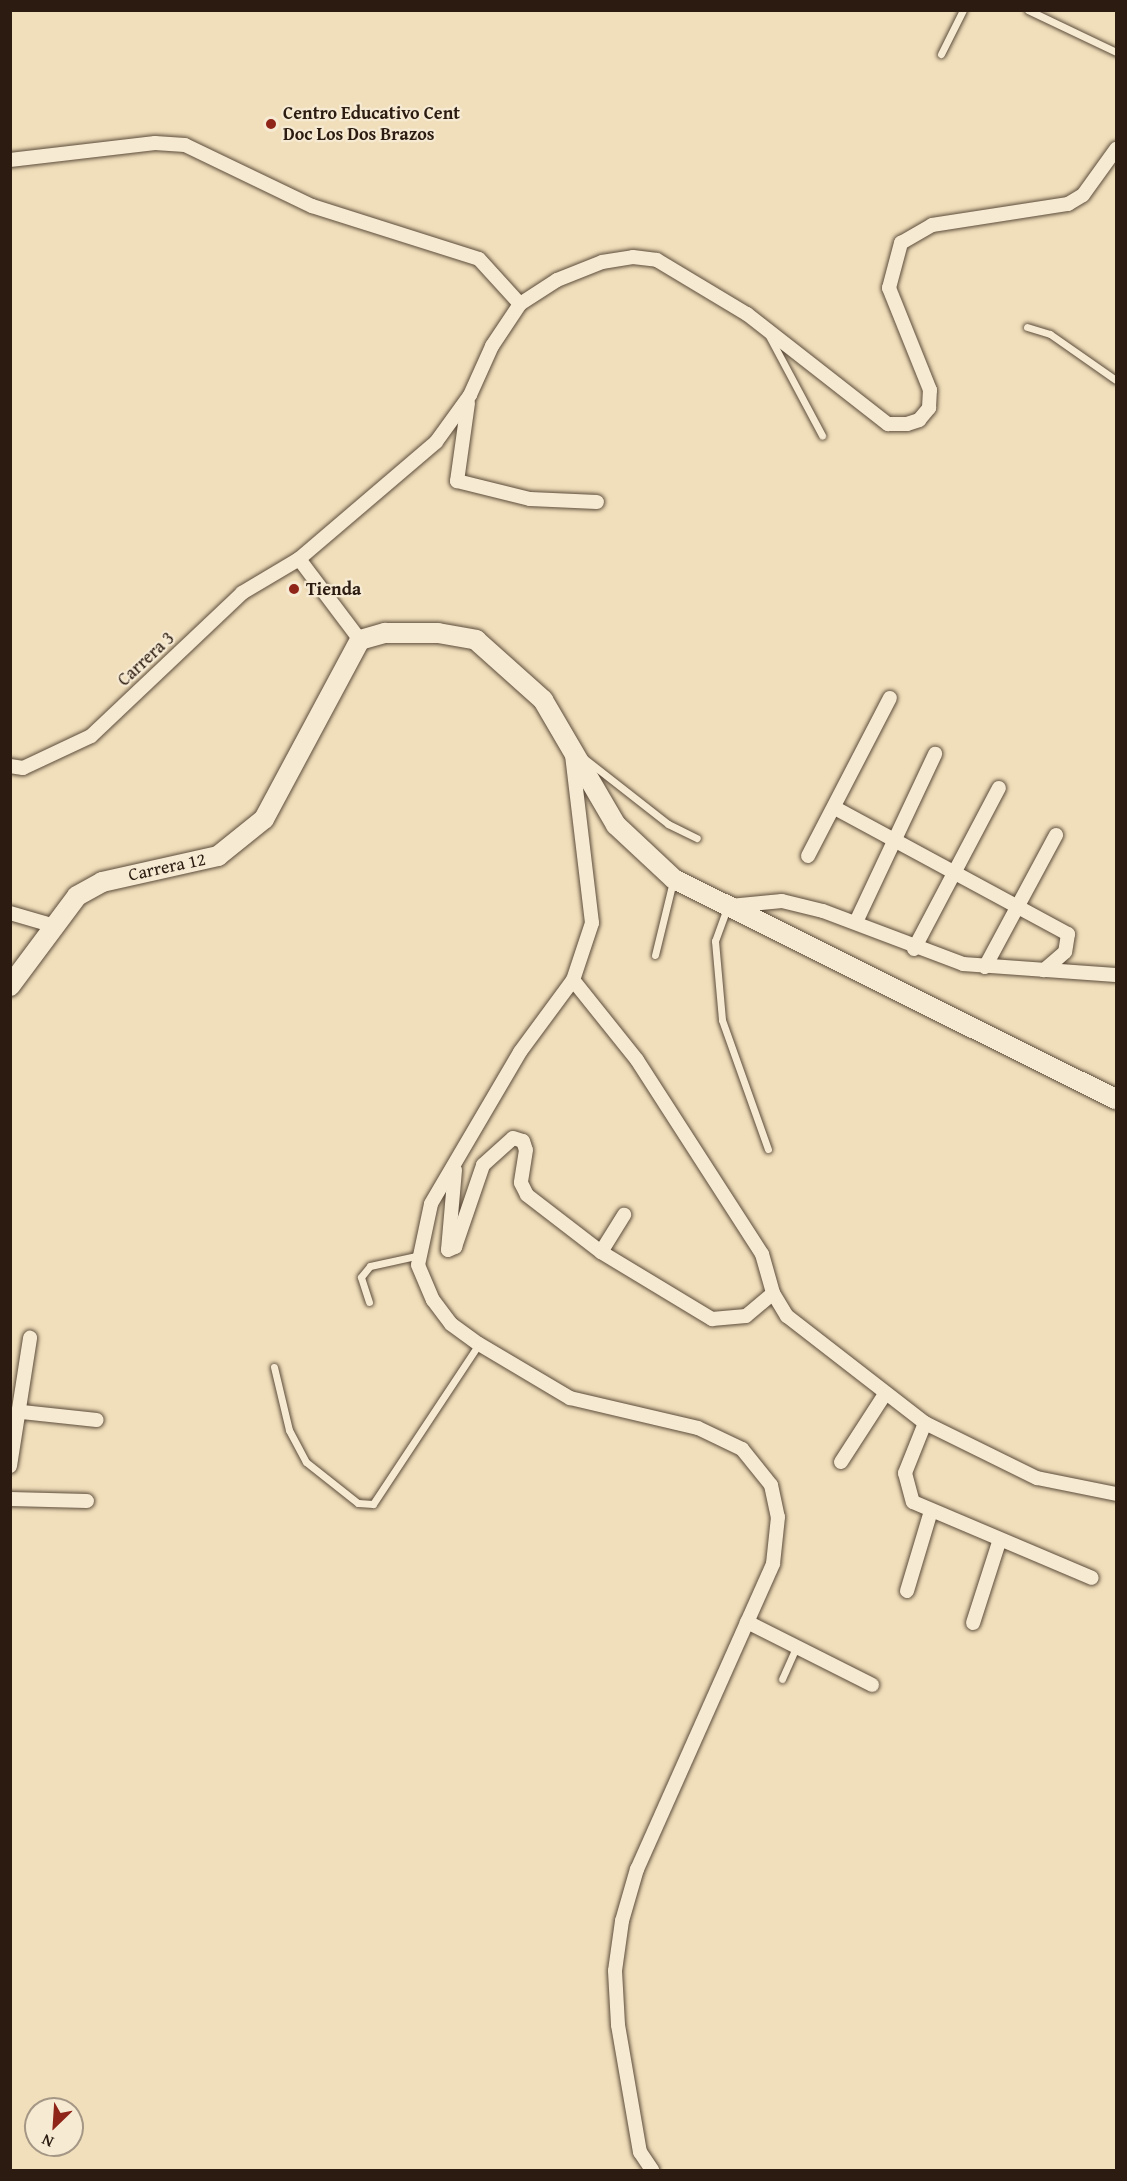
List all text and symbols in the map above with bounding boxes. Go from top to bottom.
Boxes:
place label: Centro Educativo Cent Doc Los Dos Brazos [283,103,460,146]
marker: Centro Educativo Cent Doc Los Dos Brazos [264,117,278,131]
place label: Tienda [306,578,361,600]
marker: Tienda [287,582,301,596]
street label: Carrera 3 [113,627,179,691]
street label: Carrera 12 [126,848,208,886]
north arrow [24,2097,84,2157]
text: N [37,2128,57,2155]

